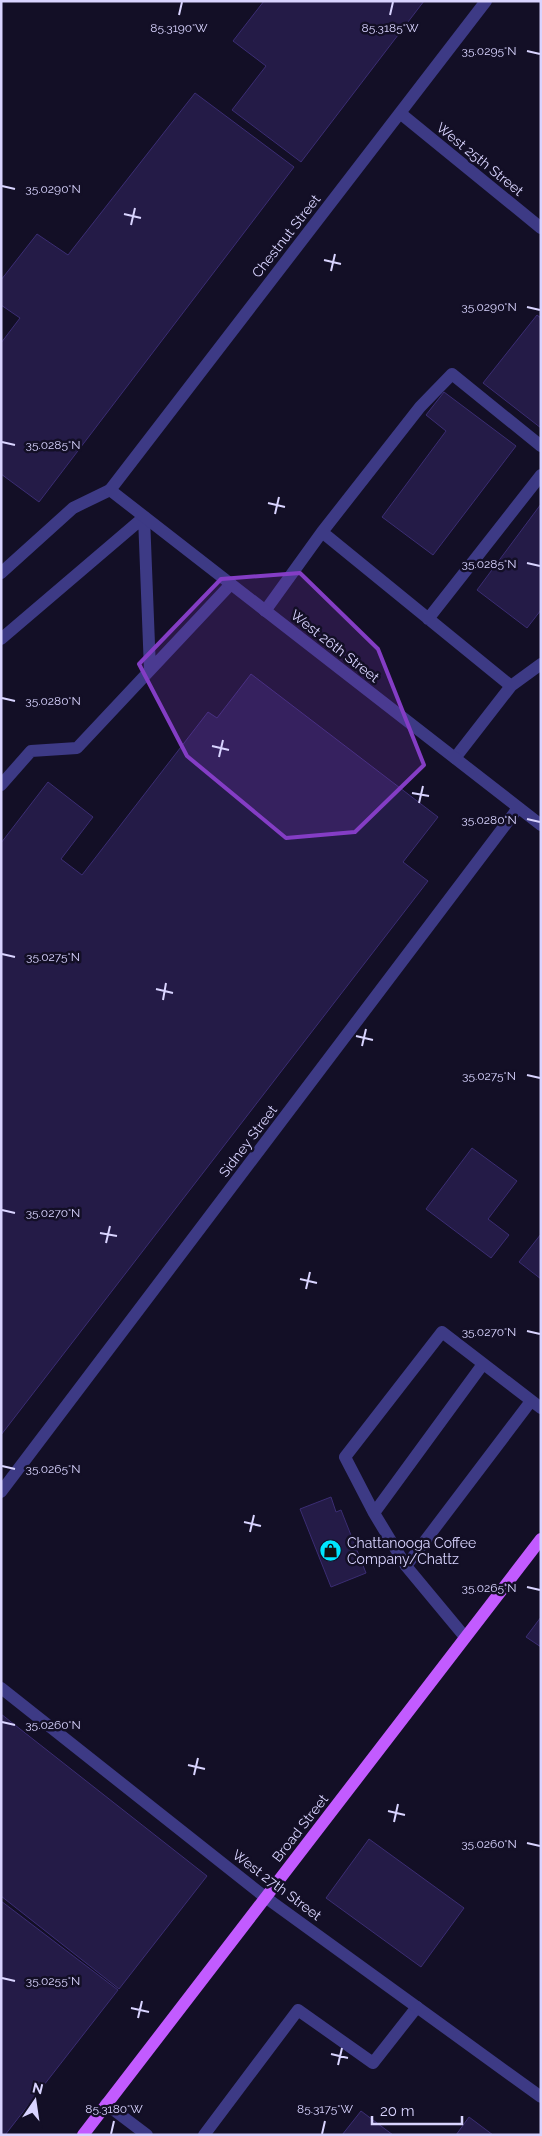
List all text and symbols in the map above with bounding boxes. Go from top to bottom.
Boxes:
text: 85.3190°W [150,21,208,35]
text: 85.3185°W [362,21,419,35]
text: 35.0295°N [462,44,516,58]
street label: West 25th Street [433,119,527,199]
text: 35.0290°N [25,182,81,196]
street label: Chestnut Street [249,191,324,281]
text: 35.0290°N [461,300,517,314]
text: 35.0285°N [26,438,80,452]
text: 35.0285°N [462,557,516,571]
street label: West 26th Street [288,606,383,686]
text: 35.0280°N [25,694,81,708]
text: 35.0280°N [461,813,517,827]
text: 35.0275°N [26,950,80,964]
text: 35.0275°N [462,1069,516,1083]
street label: Sidney Street [216,1102,280,1180]
text: 35.0270°N [26,1206,80,1220]
text: 35.0270°N [462,1325,516,1339]
text: 35.0265°N [25,1462,81,1476]
place label: Chattanooga Coffee Company/Chattz [347,1535,476,1567]
shop icon: Chattanooga Coffee Company/Chattz [319,1539,343,1563]
text: 35.0265°N [461,1581,517,1595]
text: 35.0260°N [25,1718,81,1732]
street label: Broad Street [269,1791,331,1865]
text: 35.0260°N [461,1837,517,1851]
street label: West 27th Street [229,1846,325,1924]
text: 35.0255°N [26,1974,80,1988]
north arrow [10,2076,60,2126]
text: N [31,2079,45,2097]
scale bar [372,2094,462,2126]
text: 85.3180°W [85,2102,143,2116]
text: 85.3175°W [297,2102,353,2116]
text: 20 m [380,2102,415,2120]

